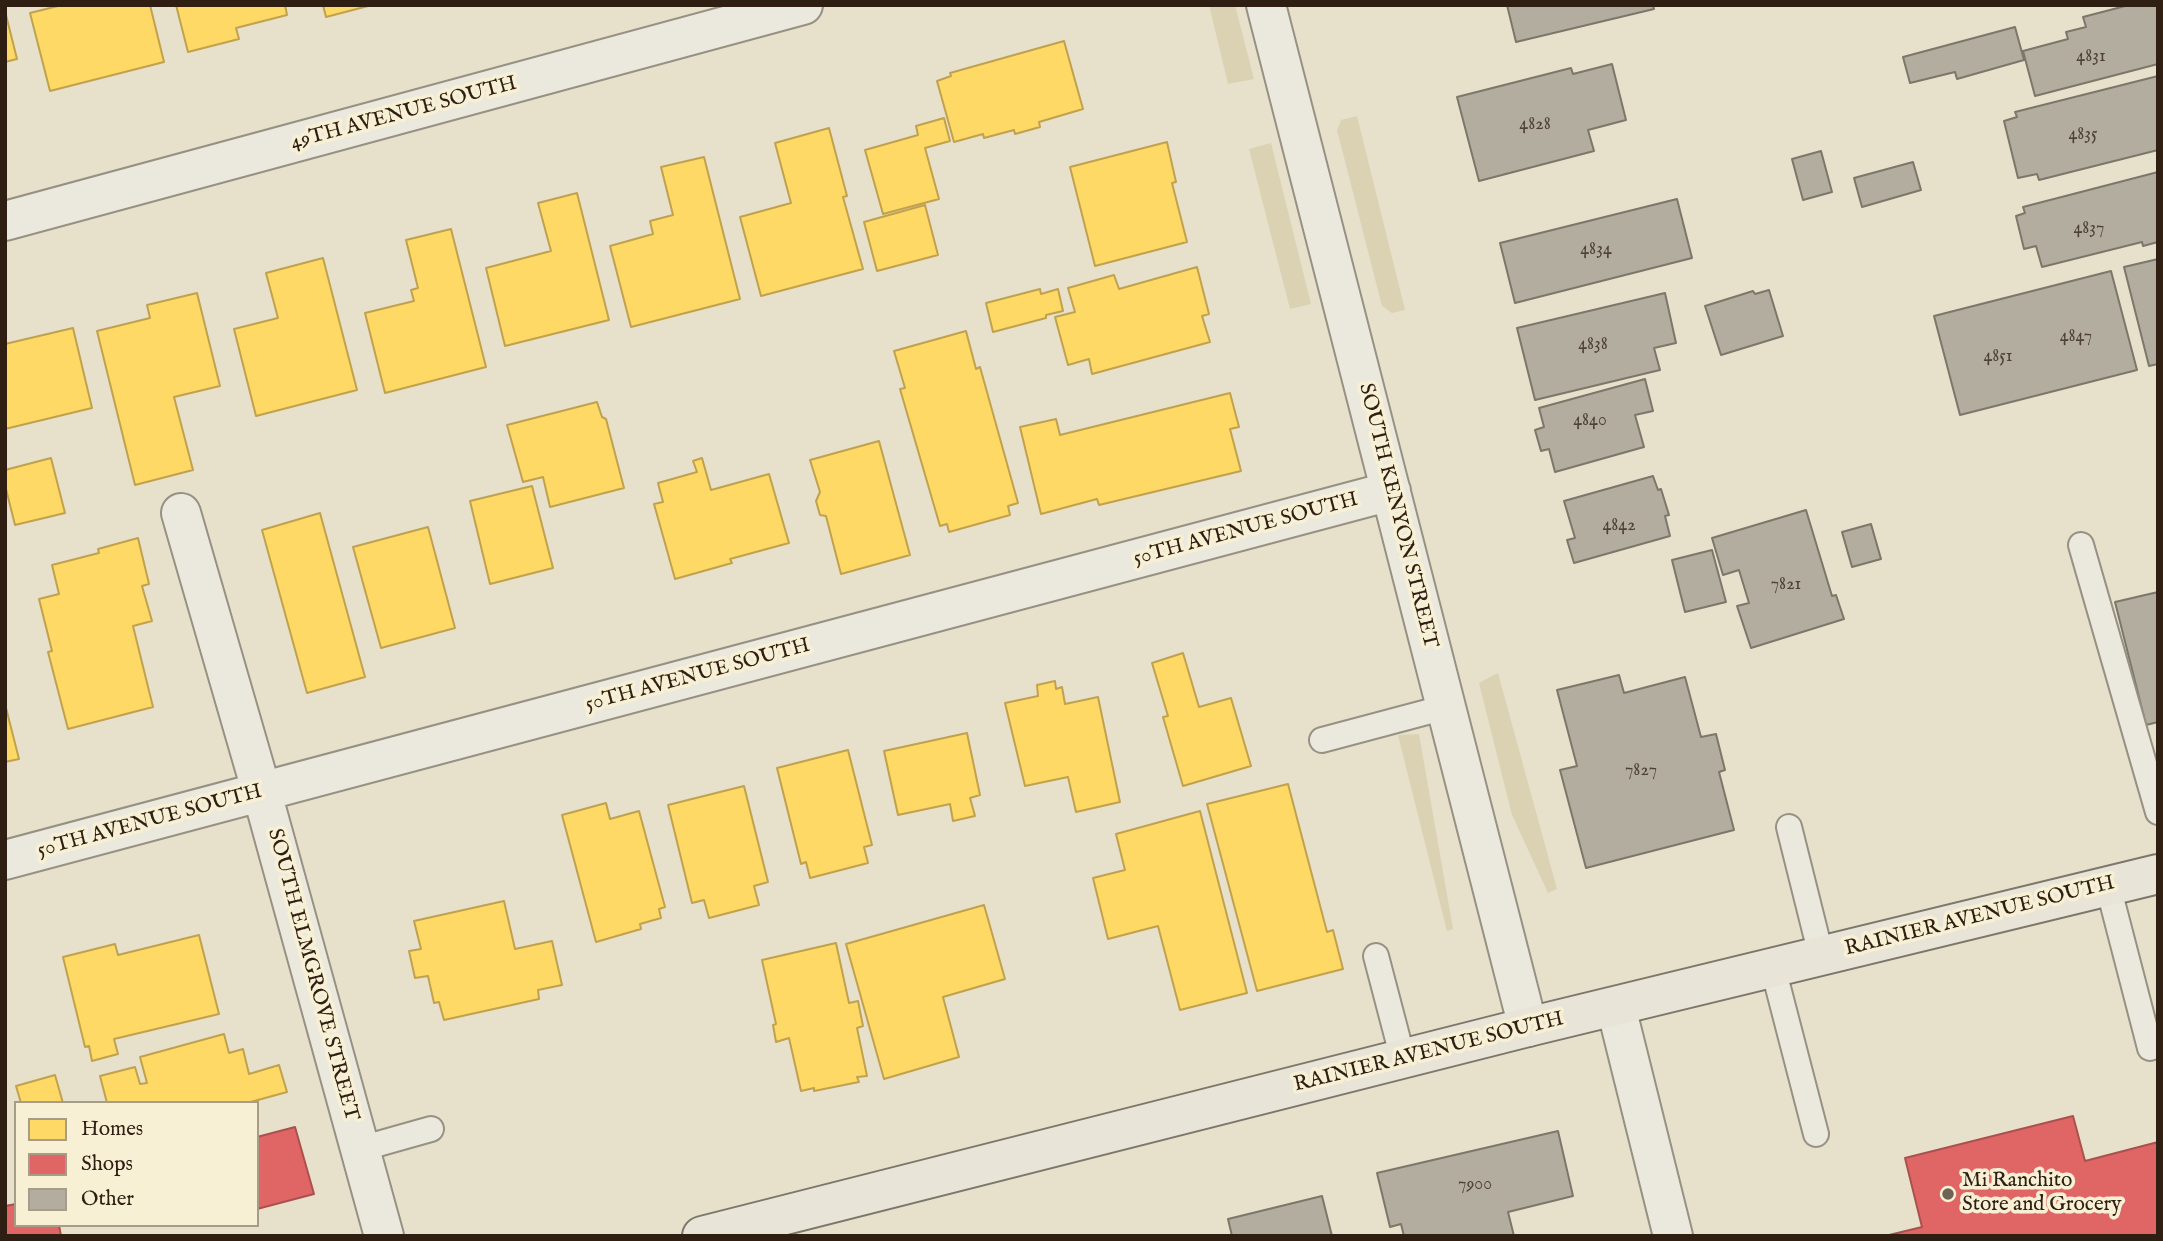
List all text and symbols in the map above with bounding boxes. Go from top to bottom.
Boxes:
house number: 4831 [2076,46,2106,68]
street label: 49TH AVENUE SOUTH [288,72,520,156]
house number: 4828 [1519,114,1551,136]
house number: 4835 [2068,124,2098,146]
house number: 4837 [2073,218,2105,240]
house number: 4834 [1580,239,1612,261]
house number: 4847 [2060,326,2092,348]
house number: 4838 [1578,334,1608,356]
house number: 4851 [1983,346,2013,368]
street label: SOUTH KENYON STREET [1352,381,1442,651]
house number: 4840 [1573,410,1607,432]
street label: 50TH AVENUE SOUTH [1131,488,1361,572]
house number: 4842 [1602,515,1636,537]
house number: 7821 [1771,574,1801,596]
street label: 50TH AVENUE SOUTH [583,634,813,718]
house number: 7827 [1625,760,1657,782]
street label: 50TH AVENUE SOUTH [35,780,265,864]
street label: SOUTH ELMGROVE STREET [261,826,363,1124]
street label: RAINIER AVENUE SOUTH [1842,871,2118,963]
street label: RAINIER AVENUE SOUTH [1291,1007,1567,1099]
legend [14,1101,259,1227]
text: Homes [81,1116,143,1143]
text: Shops [81,1151,133,1178]
place label: Mi Ranchito Store and Grocery [1962,1169,2122,1219]
house number: 7900 [1458,1174,1492,1196]
text: Other [81,1186,134,1213]
marker: Mi Ranchito Store and Grocery [1940,1186,1956,1202]

